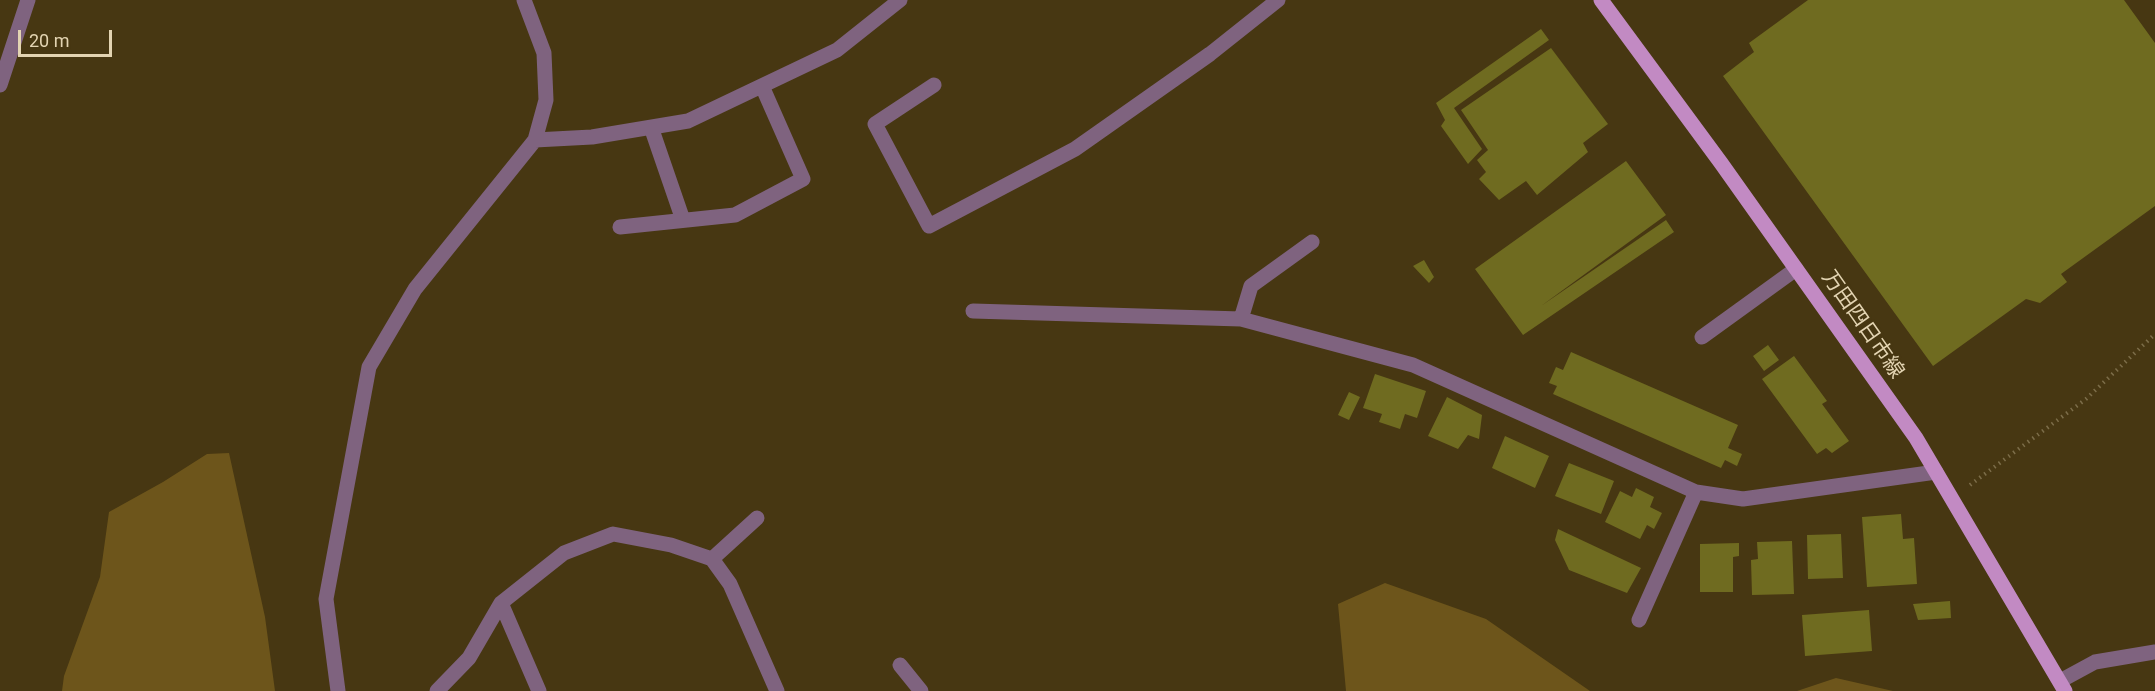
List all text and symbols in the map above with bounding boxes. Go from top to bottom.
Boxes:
scale bar [21,18,116,56]
text: 20 m [29,30,69,51]
street label: 万田四日市線 [1816,266,1908,384]

